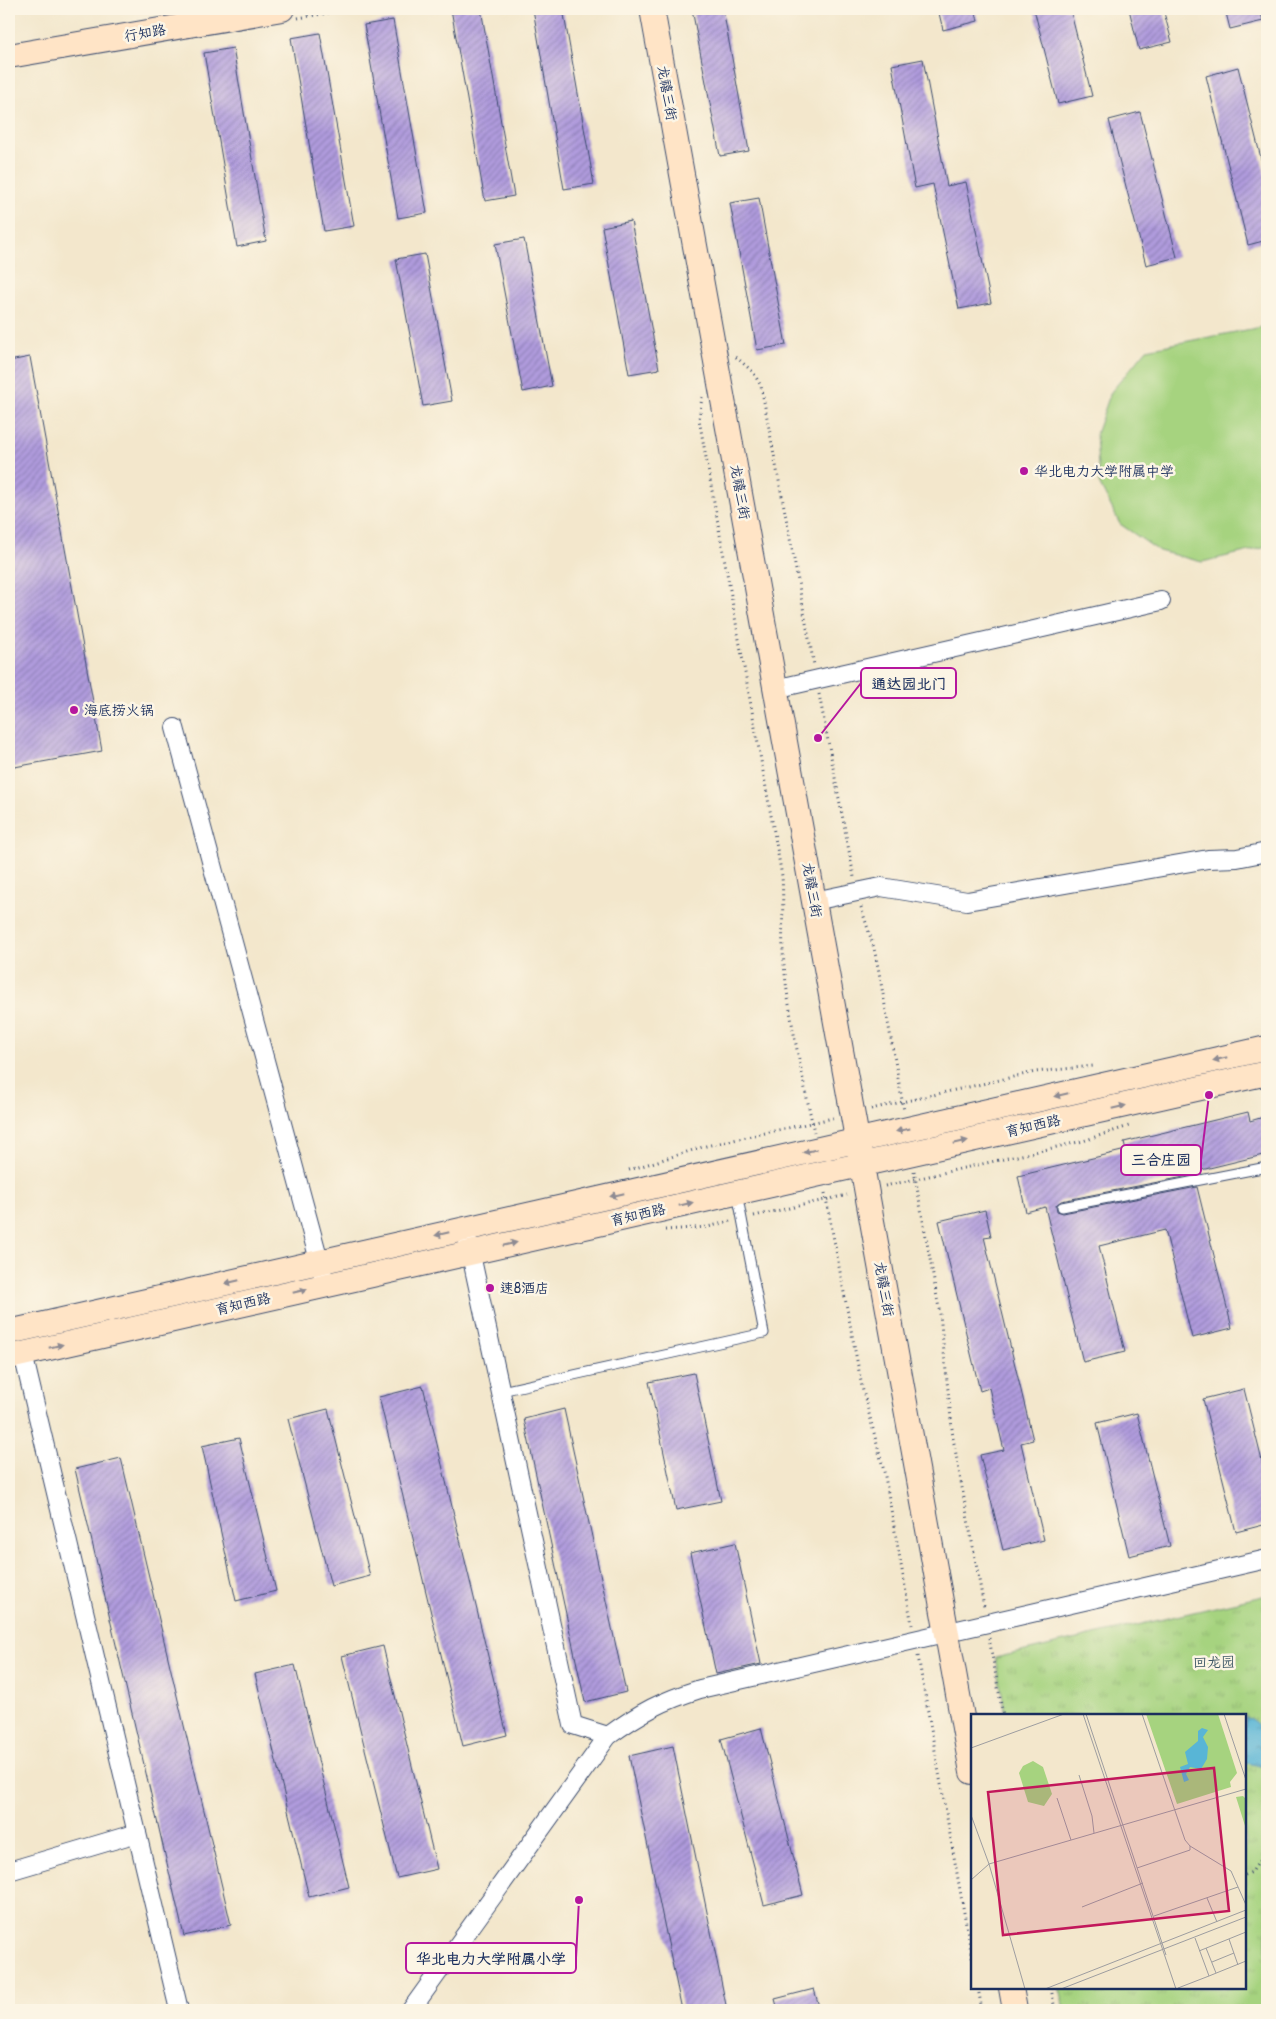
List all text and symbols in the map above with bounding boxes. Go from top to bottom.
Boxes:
street label: 行知路 [123,21,167,45]
street label: 龙禧三街 [654,64,680,122]
street label: 龙禧三街 [727,463,753,521]
place label: 华北电力大学附属中学 [1034,463,1174,480]
marker: 华北电力大学附属中学 [1018,465,1030,477]
callout: 通达园北门 [861,668,956,698]
text: 通达园北门 [871,675,947,694]
place label: 海底捞火锅 [84,702,154,719]
marker: 海底捞火锅 [68,704,80,716]
street label: 龙禧三街 [799,861,825,919]
one-way arrow [1212,1055,1227,1063]
one-way arrow [1054,1091,1069,1099]
one-way arrow [1112,1103,1127,1111]
street label: 育知西路 [1004,1111,1062,1141]
one-way arrow [895,1126,910,1134]
one-way arrow [953,1138,968,1146]
callout: 三合庄园 [1121,1145,1201,1175]
one-way arrow [802,1147,817,1155]
text: 三合庄园 [1131,1151,1191,1170]
one-way arrow [610,1191,625,1199]
street label: 育知西路 [609,1200,667,1230]
one-way arrow [678,1200,693,1208]
one-way arrow [434,1230,449,1238]
one-way arrow [502,1240,517,1248]
street label: 龙禧三街 [871,1260,897,1318]
one-way arrow [223,1278,239,1286]
place label: 速8酒店 [500,1280,549,1297]
marker: 速8酒店 [484,1282,496,1294]
one-way arrow [293,1287,308,1295]
street label: 育知西路 [214,1289,272,1319]
one-way arrow [49,1342,64,1350]
park label: 回龙园 [1193,1654,1235,1671]
inset map [971,1714,1246,1989]
callout: 华北电力大学附属小学 [406,1943,576,1973]
text: 华北电力大学附属小学 [416,1950,566,1969]

